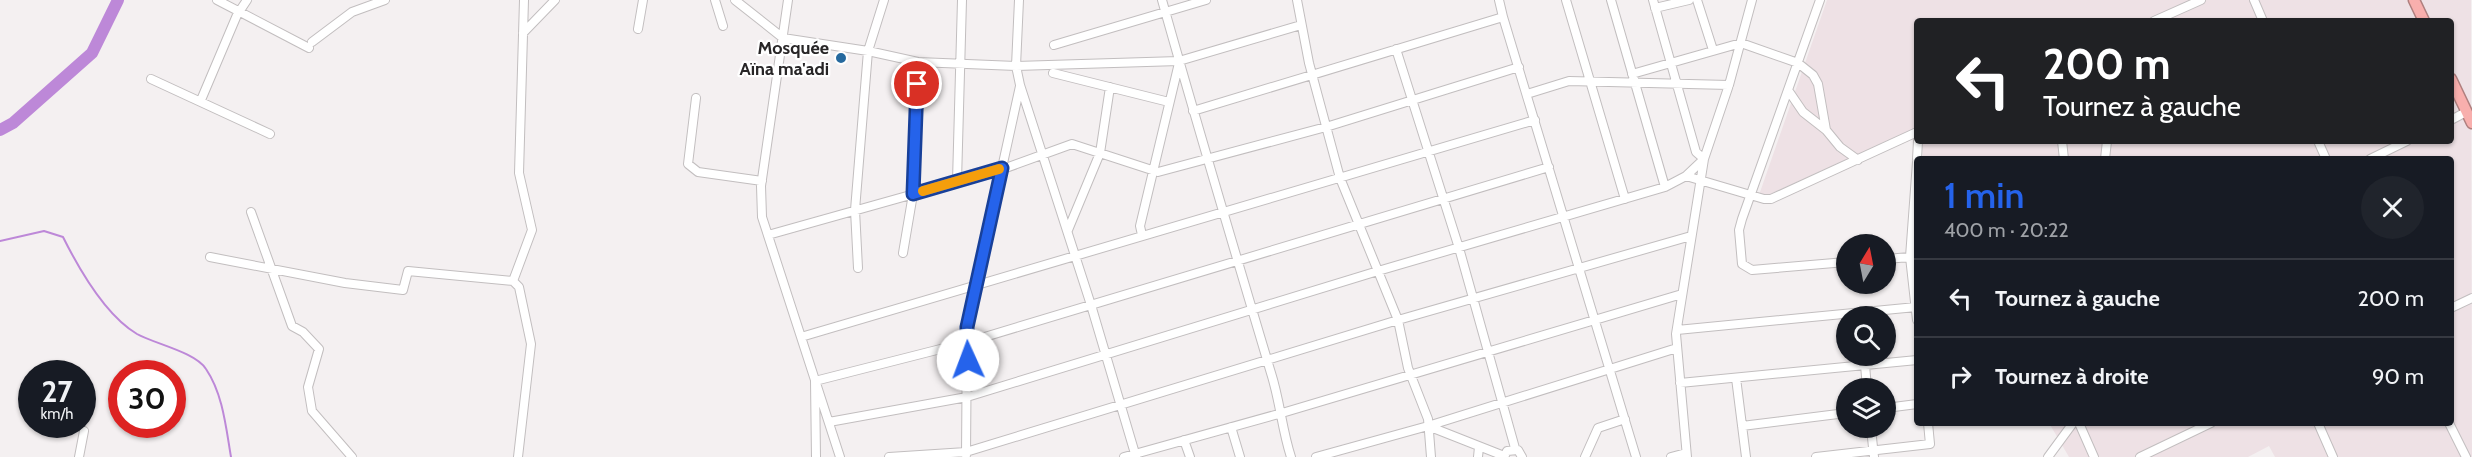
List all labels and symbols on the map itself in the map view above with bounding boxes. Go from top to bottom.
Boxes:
place label: Mosquée Aïna ma'adi [740,37,829,80]
marker: Mosquée Aïna ma'adi [834,51,848,65]
pin [891,58,942,109]
north arrow [1836,234,1896,294]
position arrow [936,328,1000,392]
speed limit sign: 30 [108,360,186,438]

